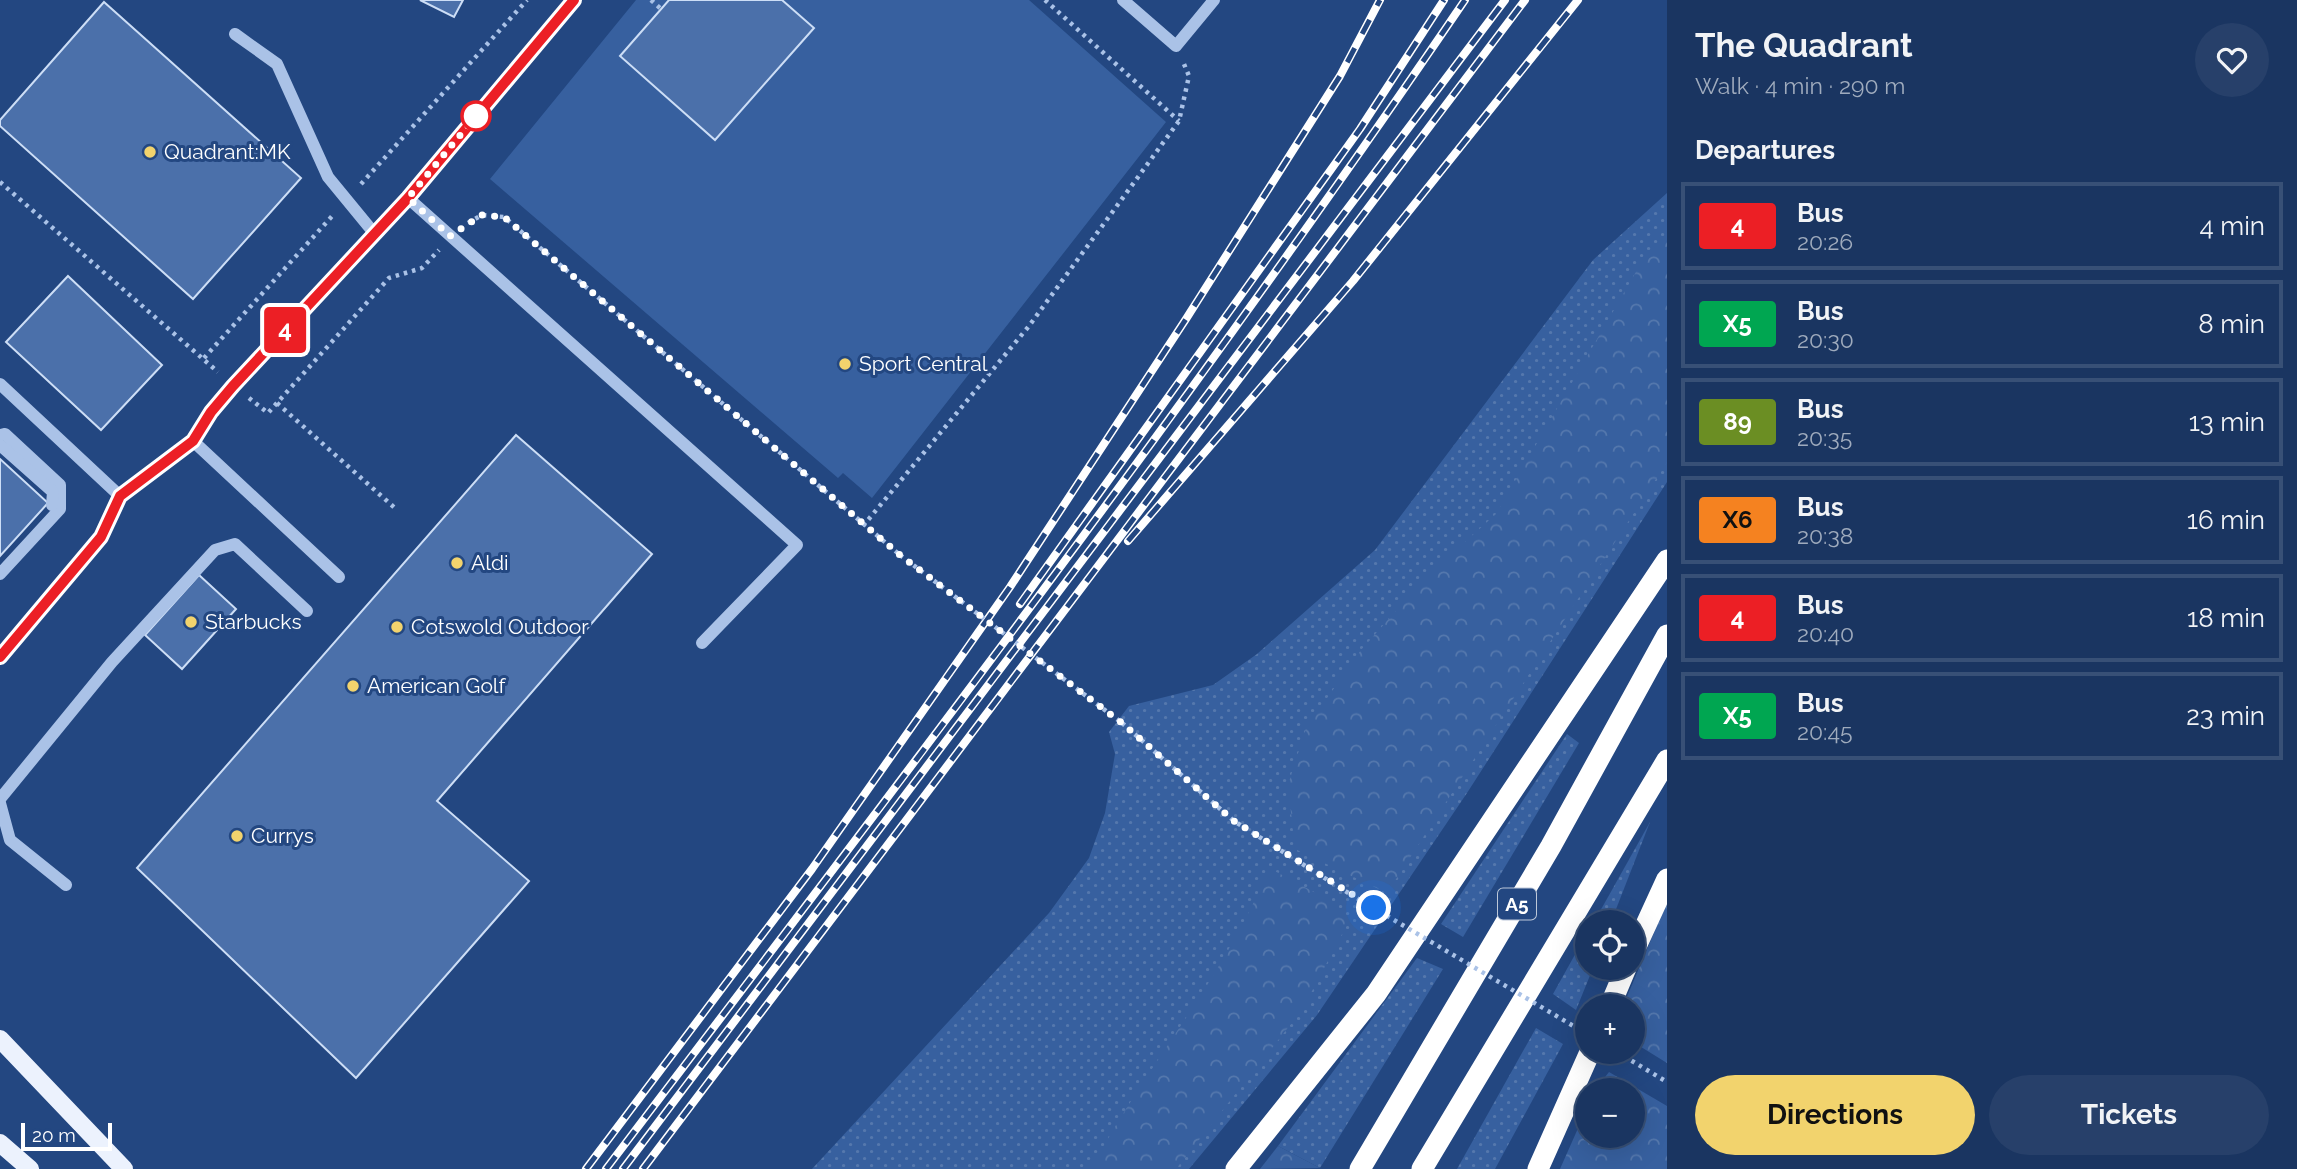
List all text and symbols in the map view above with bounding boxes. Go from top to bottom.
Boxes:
button: heart [2195,23,2269,97]
text: The Quadrant [1695,26,1913,65]
text: Walk · 4 min · 290 m [1695,72,1906,99]
unlabelled marker [461,101,491,131]
text: Departures [1695,135,1835,165]
place label: Quadrant:MK [164,139,291,164]
marker: Quadrant:MK [142,144,158,160]
text: Bus [1797,198,1844,228]
text: 4 [1731,211,1744,240]
text: 4 min [2199,211,2265,241]
text: 20:26 [1797,228,1853,255]
text: Bus [1797,296,1844,326]
line badge: 4 [262,307,308,353]
text: X5 [1723,309,1752,338]
text: 8 min [2198,309,2265,339]
text: 4 [278,315,292,344]
text: 20:30 [1797,326,1854,353]
place label: Sport Central [859,351,988,376]
marker: Sport Central [837,356,853,372]
text: Bus [1797,394,1844,424]
text: 89 [1723,407,1752,436]
text: 13 min [2189,407,2265,437]
text: 20:35 [1797,424,1852,451]
text: Bus [1797,492,1844,522]
text: X6 [1722,505,1753,534]
text: 16 min [2187,505,2265,535]
text: 20:38 [1797,522,1853,549]
place label: Aldi [471,550,509,575]
marker: Aldi [449,555,465,571]
text: Bus [1797,590,1844,620]
text: 4 [1731,603,1744,632]
text: 18 min [2187,603,2265,633]
place label: Starbucks [205,609,302,634]
marker: Starbucks [183,614,199,630]
place label: Cotswold Outdoor [411,614,589,639]
marker: Cotswold Outdoor [389,619,405,635]
text: 20:40 [1797,620,1854,647]
place label: American Golf [367,673,507,698]
marker: American Golf [345,678,361,694]
text: Bus [1797,688,1844,718]
text: X5 [1723,701,1752,730]
text: 23 min [2186,701,2265,731]
text: 20:45 [1797,718,1852,745]
place label: Currys [251,823,314,848]
marker: Currys [229,828,245,844]
road number: A5 [1498,888,1536,920]
your location [1356,890,1391,925]
map controls [1575,910,1645,1148]
button: locate [1575,910,1645,980]
button: + [1575,994,1645,1064]
button: Directions [1695,1075,1975,1155]
button: Tickets [1989,1075,2269,1155]
button: − [1575,1078,1645,1148]
scale bar [21,1120,112,1152]
text: 20 m [32,1124,76,1146]

